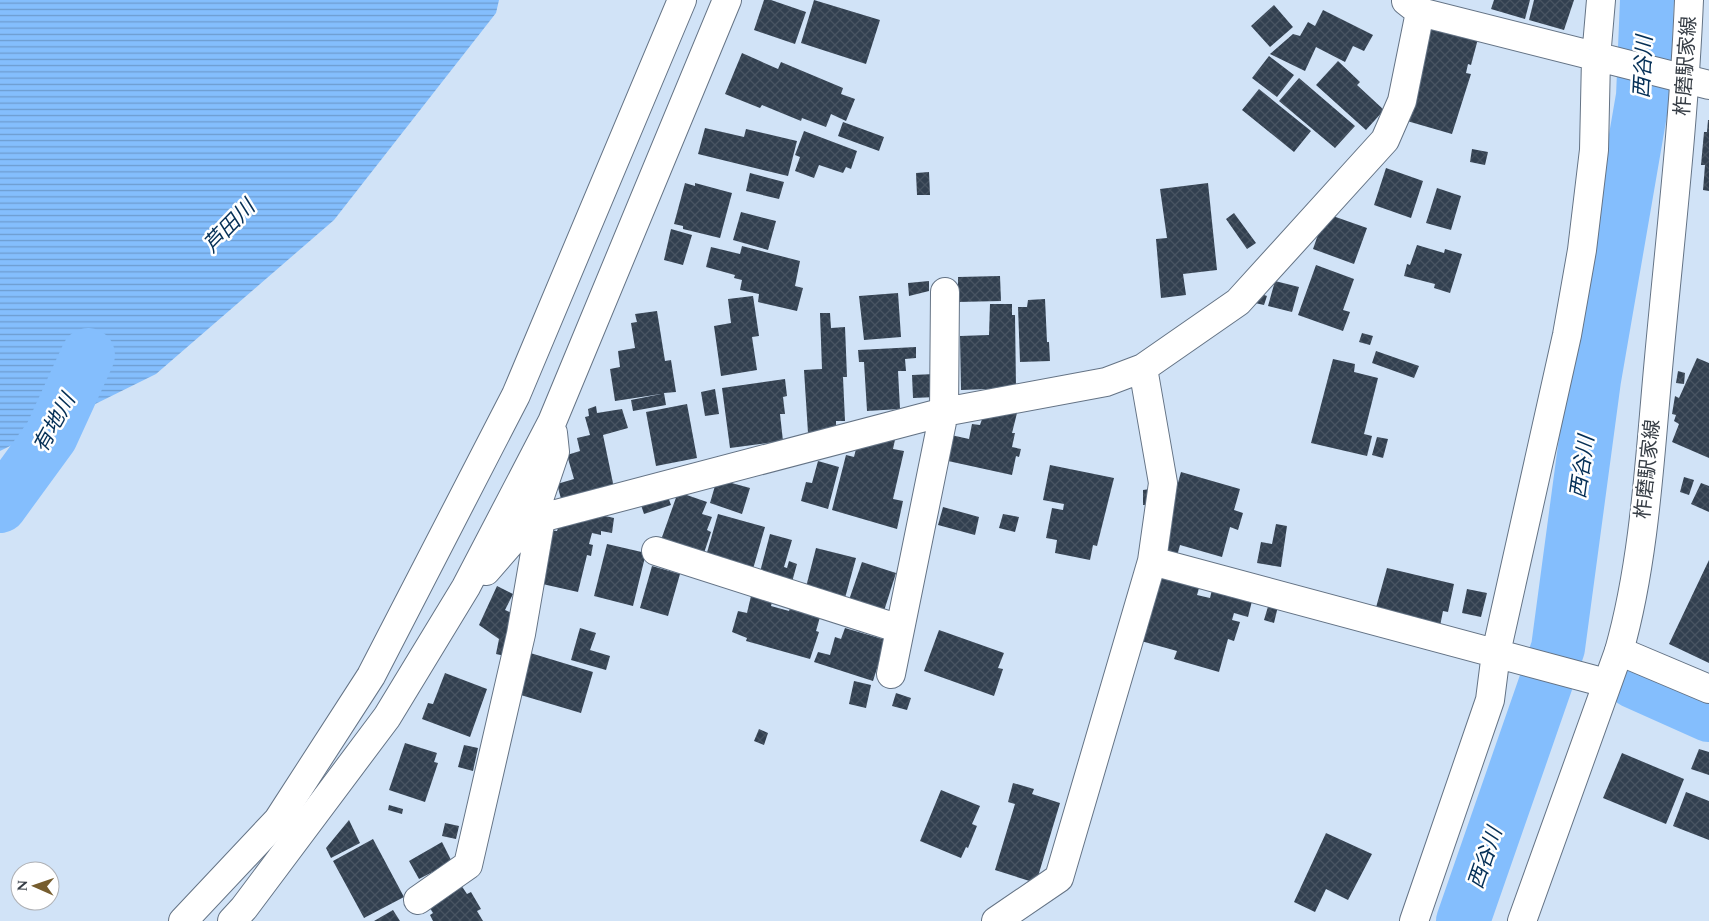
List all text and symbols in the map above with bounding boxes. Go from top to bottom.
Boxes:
street label: 柞磨駅家線 [1668,15,1704,117]
water label: 西谷川 [1626,33,1662,99]
water label: 芦田川 [196,191,264,260]
water label: 有地川 [26,386,85,459]
street label: 柞磨駅家線 [1628,418,1668,520]
water label: 西谷川 [1563,432,1603,501]
water label: 西谷川 [1461,821,1512,893]
north arrow [10,861,60,911]
text: N [12,879,33,892]

